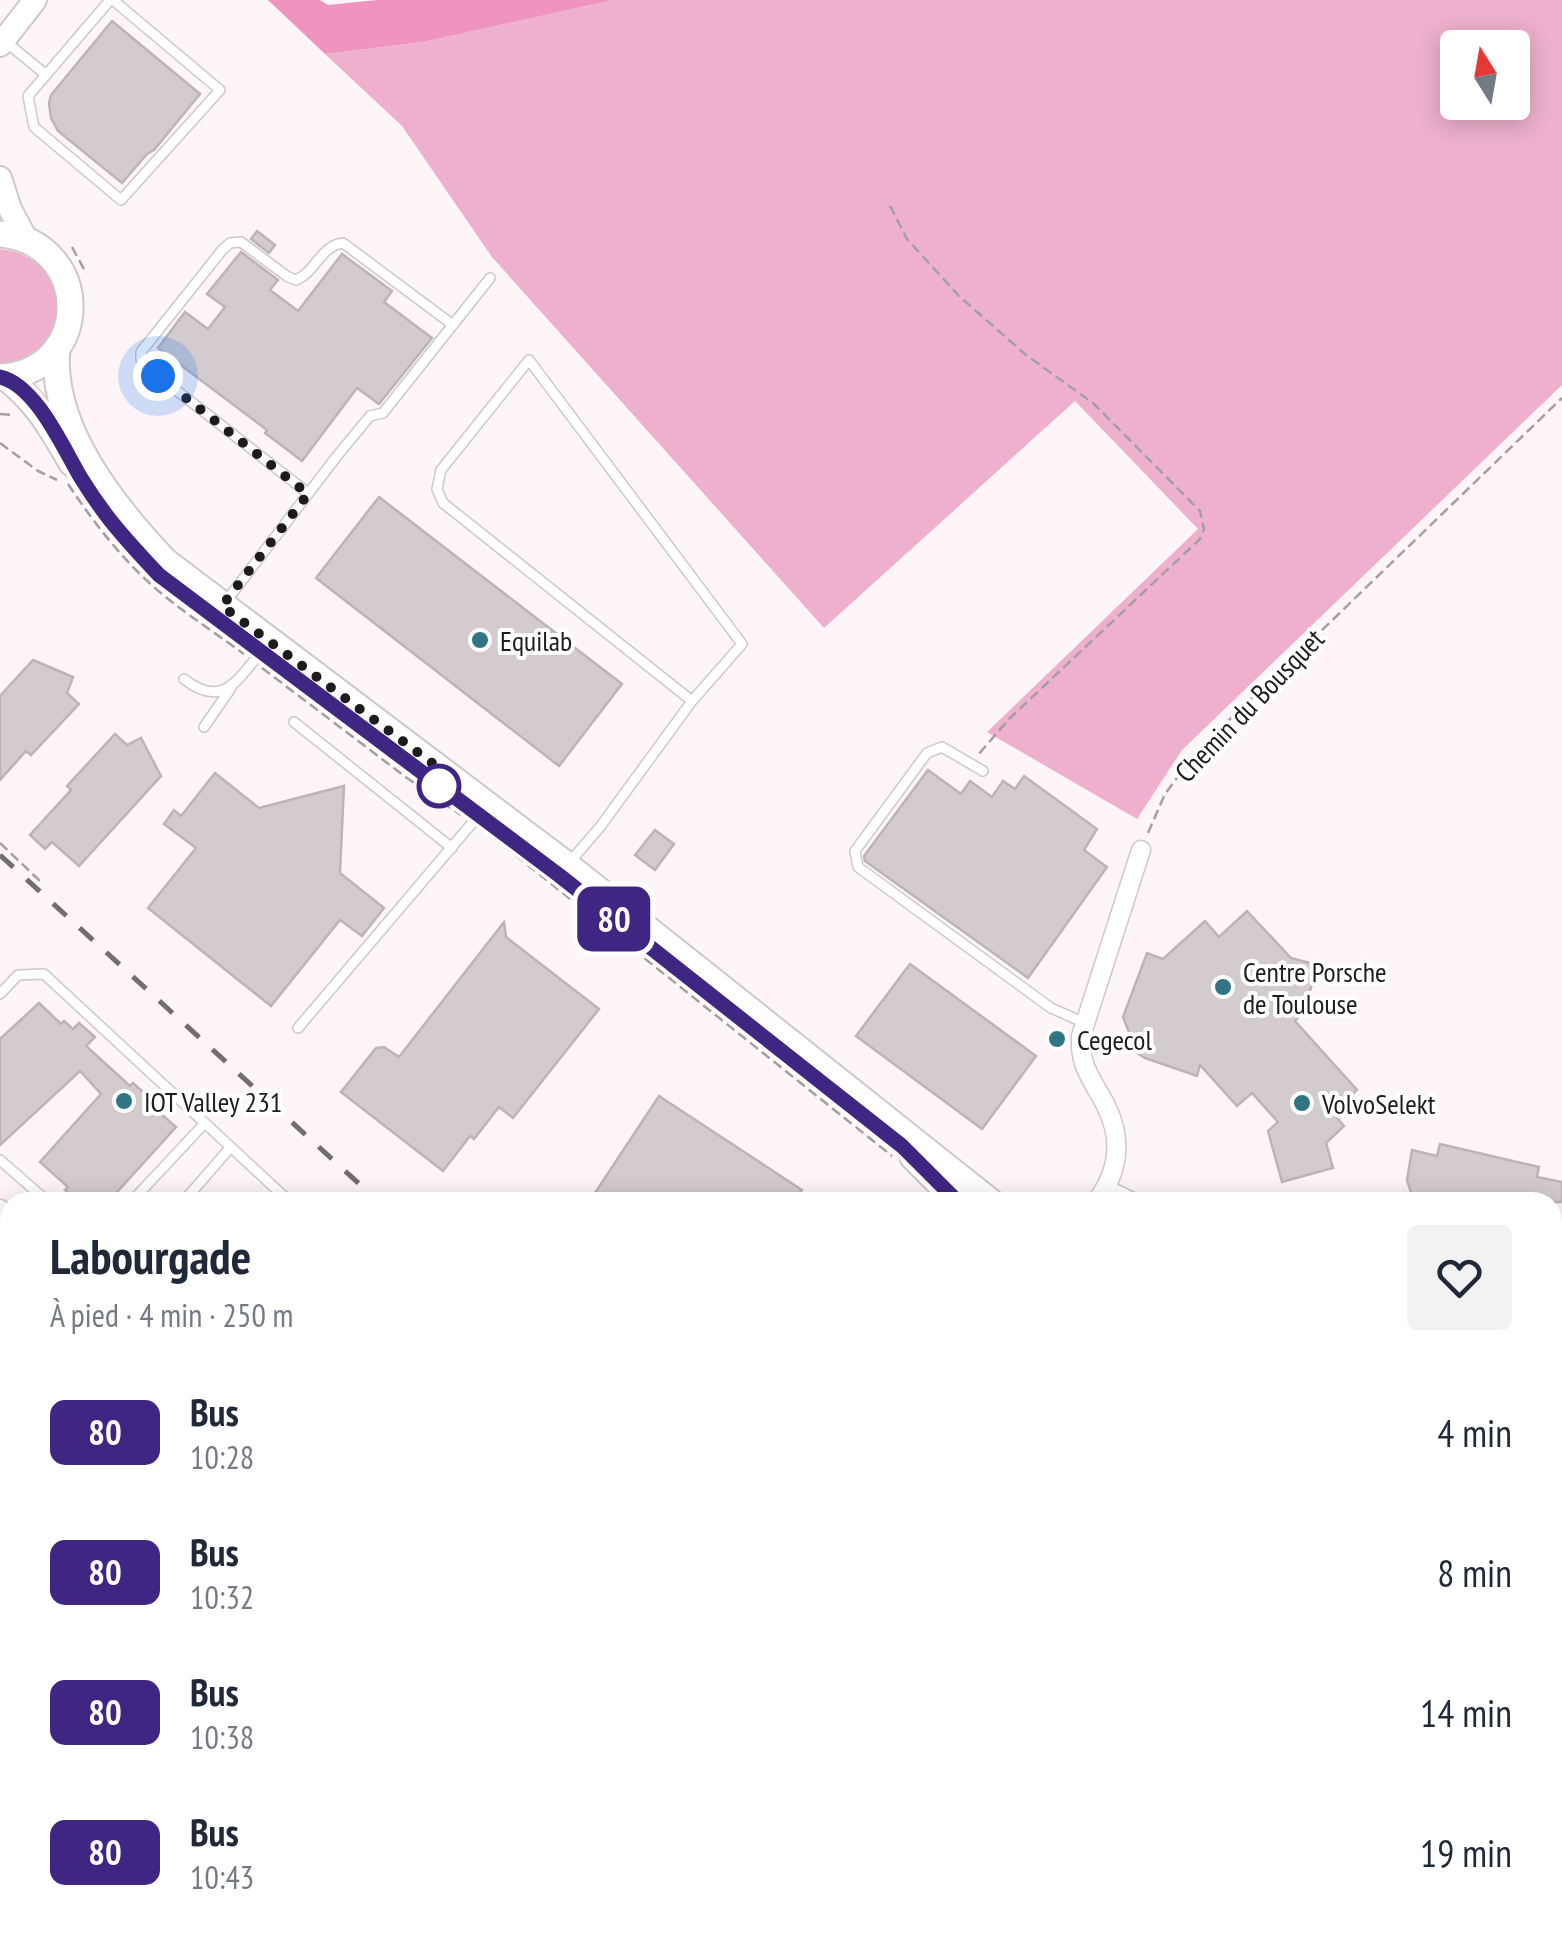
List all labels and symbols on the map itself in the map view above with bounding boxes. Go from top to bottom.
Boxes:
north arrow [1440,30,1530,120]
your location [133,351,183,401]
street label: Chemin du Bousquet [1166,620,1332,790]
place label: Equilab [500,622,572,659]
marker: Equilab [469,629,491,651]
unlabelled marker [418,765,460,807]
line badge: 80 [569,886,659,952]
place label: Centre Porsche de Toulouse [1243,953,1387,1022]
marker: Centre Porsche de Toulouse [1212,976,1234,998]
place label: Cegecol [1077,1021,1152,1058]
marker: Cegecol [1046,1028,1068,1050]
place label: IOT Valley 231 [144,1083,282,1120]
place label: VolvoSelekt [1321,1085,1436,1122]
marker: IOT Valley 231 [113,1090,135,1112]
marker: VolvoSelekt [1291,1092,1313,1114]

